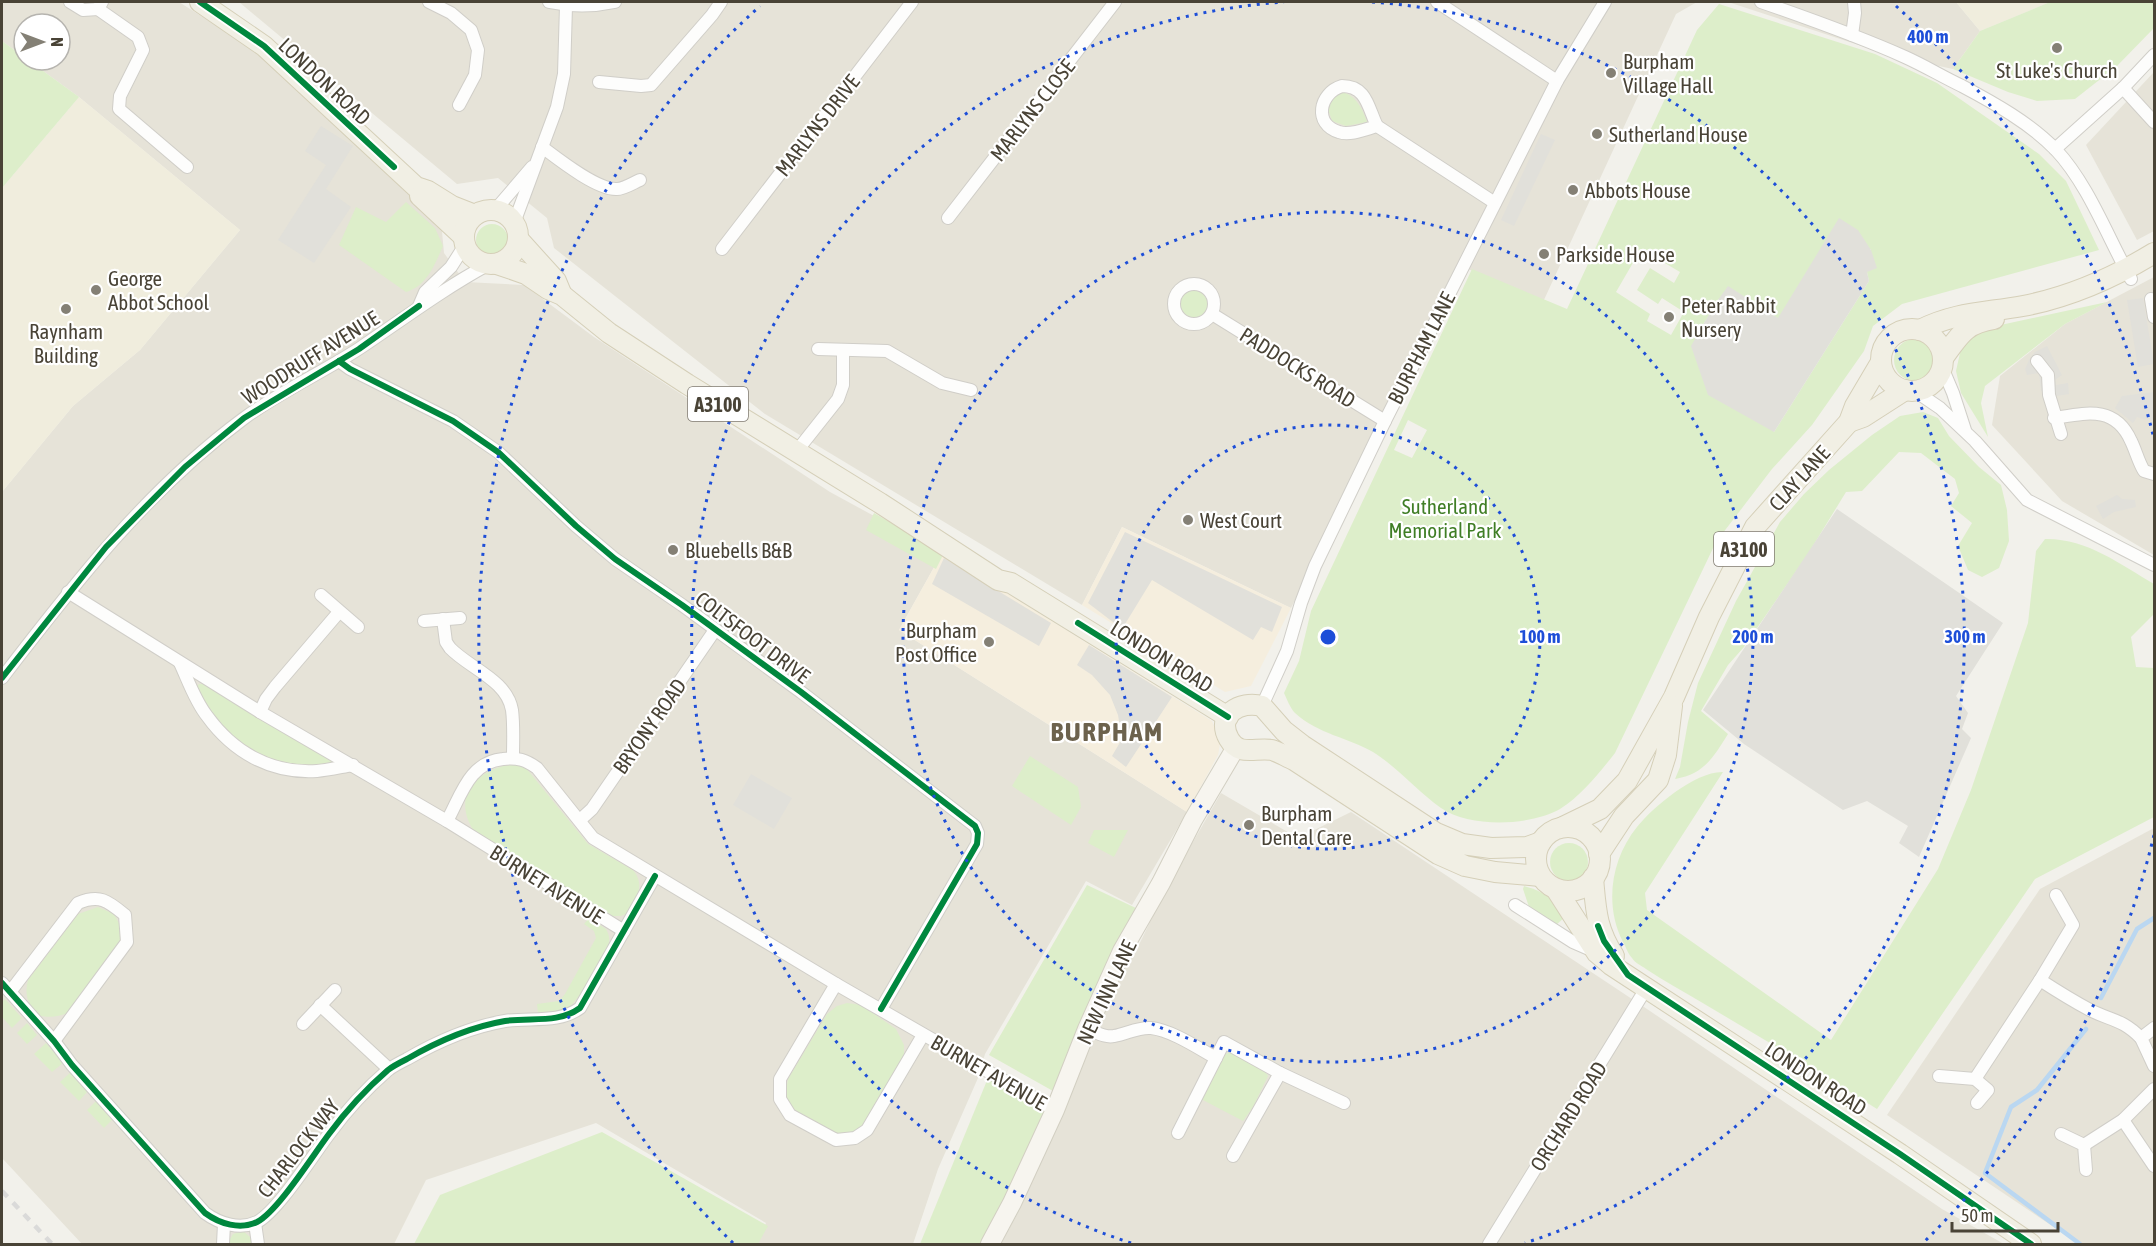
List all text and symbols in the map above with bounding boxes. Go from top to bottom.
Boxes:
north arrow [12,12,72,72]
text: 400 m [1907,26,1948,47]
street label: LONDON ROAD [274,33,376,129]
text: N [48,37,66,47]
marker: St Luke's Church [2050,41,2064,55]
place label: Burpham Village Hall [1623,49,1714,97]
street label: MARLYNS CLOSE [985,54,1079,166]
place label: St Luke's Church [1996,58,2118,82]
marker: Burpham Village Hall [1604,66,1618,80]
street label: MARLYNS DRIVE [770,70,864,180]
place label: Sutherland House [1609,122,1747,146]
marker: Sutherland House [1590,127,1604,141]
place label: Abbots House [1585,178,1691,202]
marker: Abbots House [1566,183,1580,197]
place label: Parkside House [1556,242,1675,266]
marker: Parkside House [1537,247,1551,261]
place label: George Abbot School [108,266,210,314]
marker: George Abbot School [89,283,103,297]
street label: BURPHAM LANE [1383,288,1459,408]
place label: Peter Rabbit Nursery [1681,293,1776,341]
marker: Raynham Building [59,302,73,316]
street label: WOODRUFF AVENUE [237,305,383,409]
marker: Peter Rabbit Nursery [1662,310,1676,324]
place label: Raynham Building [29,319,103,367]
street label: PADDOCKS ROAD [1236,322,1360,412]
road number: A3100 [688,387,748,421]
street label: CLAY LANE [1764,441,1834,515]
park label: Sutherland Memorial Park [1389,494,1501,542]
place label: West Court [1200,508,1282,532]
marker: West Court [1181,513,1195,527]
road number: A3100 [1714,532,1774,566]
place label: Bluebells B&B [685,538,792,562]
marker: Bluebells B&B [666,543,680,557]
street label: COLTSFOOT DRIVE [691,586,815,688]
street label: LONDON ROAD [1106,615,1218,697]
place label: Burpham Post Office [895,618,977,666]
text: 100 m [1520,626,1560,647]
text: 200 m [1733,626,1773,647]
text: 300 m [1945,626,1985,647]
centre of rings [1318,627,1338,647]
marker: Burpham Post Office [982,635,996,649]
street label: BRYONY ROAD [607,674,691,778]
district label: BURPHAM [1051,716,1163,747]
place label: Burpham Dental Care [1261,801,1352,849]
marker: Burpham Dental Care [1242,818,1256,832]
street label: BURNET AVENUE [486,840,608,928]
street label: NEW INN LANE [1071,936,1141,1048]
street label: BURNET AVENUE [927,1029,1051,1115]
street label: LONDON ROAD [1761,1036,1871,1120]
street label: ORCHARD ROAD [1525,1057,1611,1175]
street label: CHARLOCK WAY [252,1093,344,1202]
scale bar [1952,1195,2058,1233]
text: 50 m [1961,1205,1993,1226]

